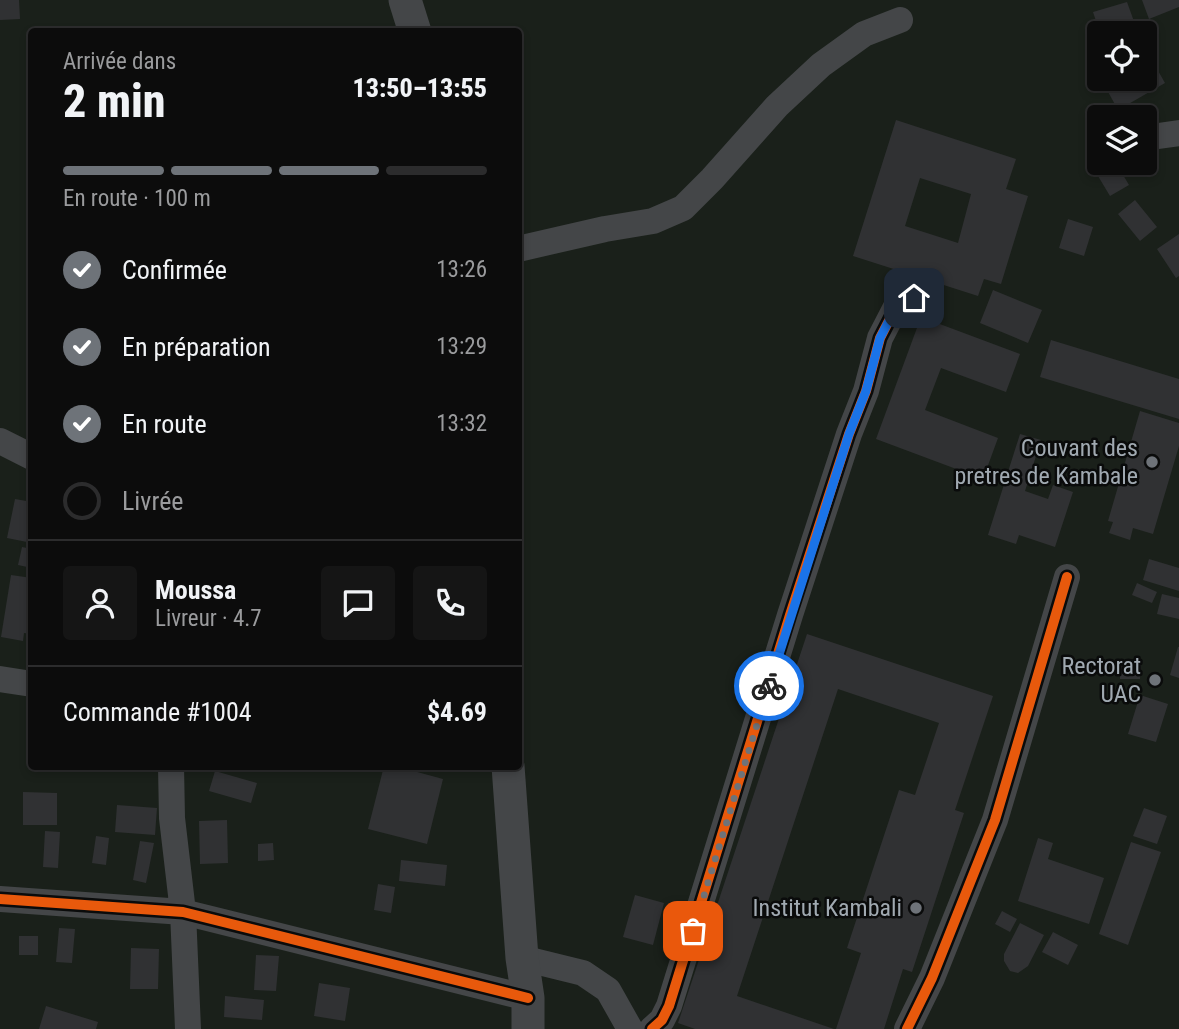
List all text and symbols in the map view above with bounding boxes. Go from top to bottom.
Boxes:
map controls [1087,21,1157,175]
button: locate [1087,21,1157,91]
text: Arrivée dans [63,48,176,75]
text: 13:50–13:55 [353,73,487,103]
text: 2 min [63,74,166,128]
button: layers [1087,105,1157,175]
text: En route · 100 m [63,185,211,212]
icon: check [63,251,101,289]
text: Confirmée [122,255,227,285]
text: 13:26 [436,256,487,283]
pin [884,268,944,328]
icon: home [895,279,933,317]
icon: check [63,328,101,366]
text: En préparation [122,332,271,362]
text: 13:29 [436,333,487,360]
icon: check [63,405,101,443]
text: En route [122,409,207,439]
text: 13:32 [436,410,487,437]
place label: Couvant des pretres de Kambale [955,434,1138,490]
marker: Couvant des pretres de Kambale [1144,454,1160,470]
text: Livrée [122,486,184,516]
button: person [63,566,137,640]
button: chat [321,566,395,640]
button: phone [413,566,487,640]
text: Moussa [155,575,236,605]
text: Livreur · 4.7 [155,605,262,632]
courier [734,651,804,721]
place label: Rectorat UAC [1062,652,1141,708]
icon: bike [750,667,788,705]
marker: Rectorat UAC [1147,672,1163,688]
text: Commande #1004 [63,697,252,727]
text: $4.69 [427,697,487,727]
place label: Institut Kambali [753,894,902,922]
marker: Institut Kambali [908,900,924,916]
pin [663,901,723,961]
icon: bag [674,912,712,950]

